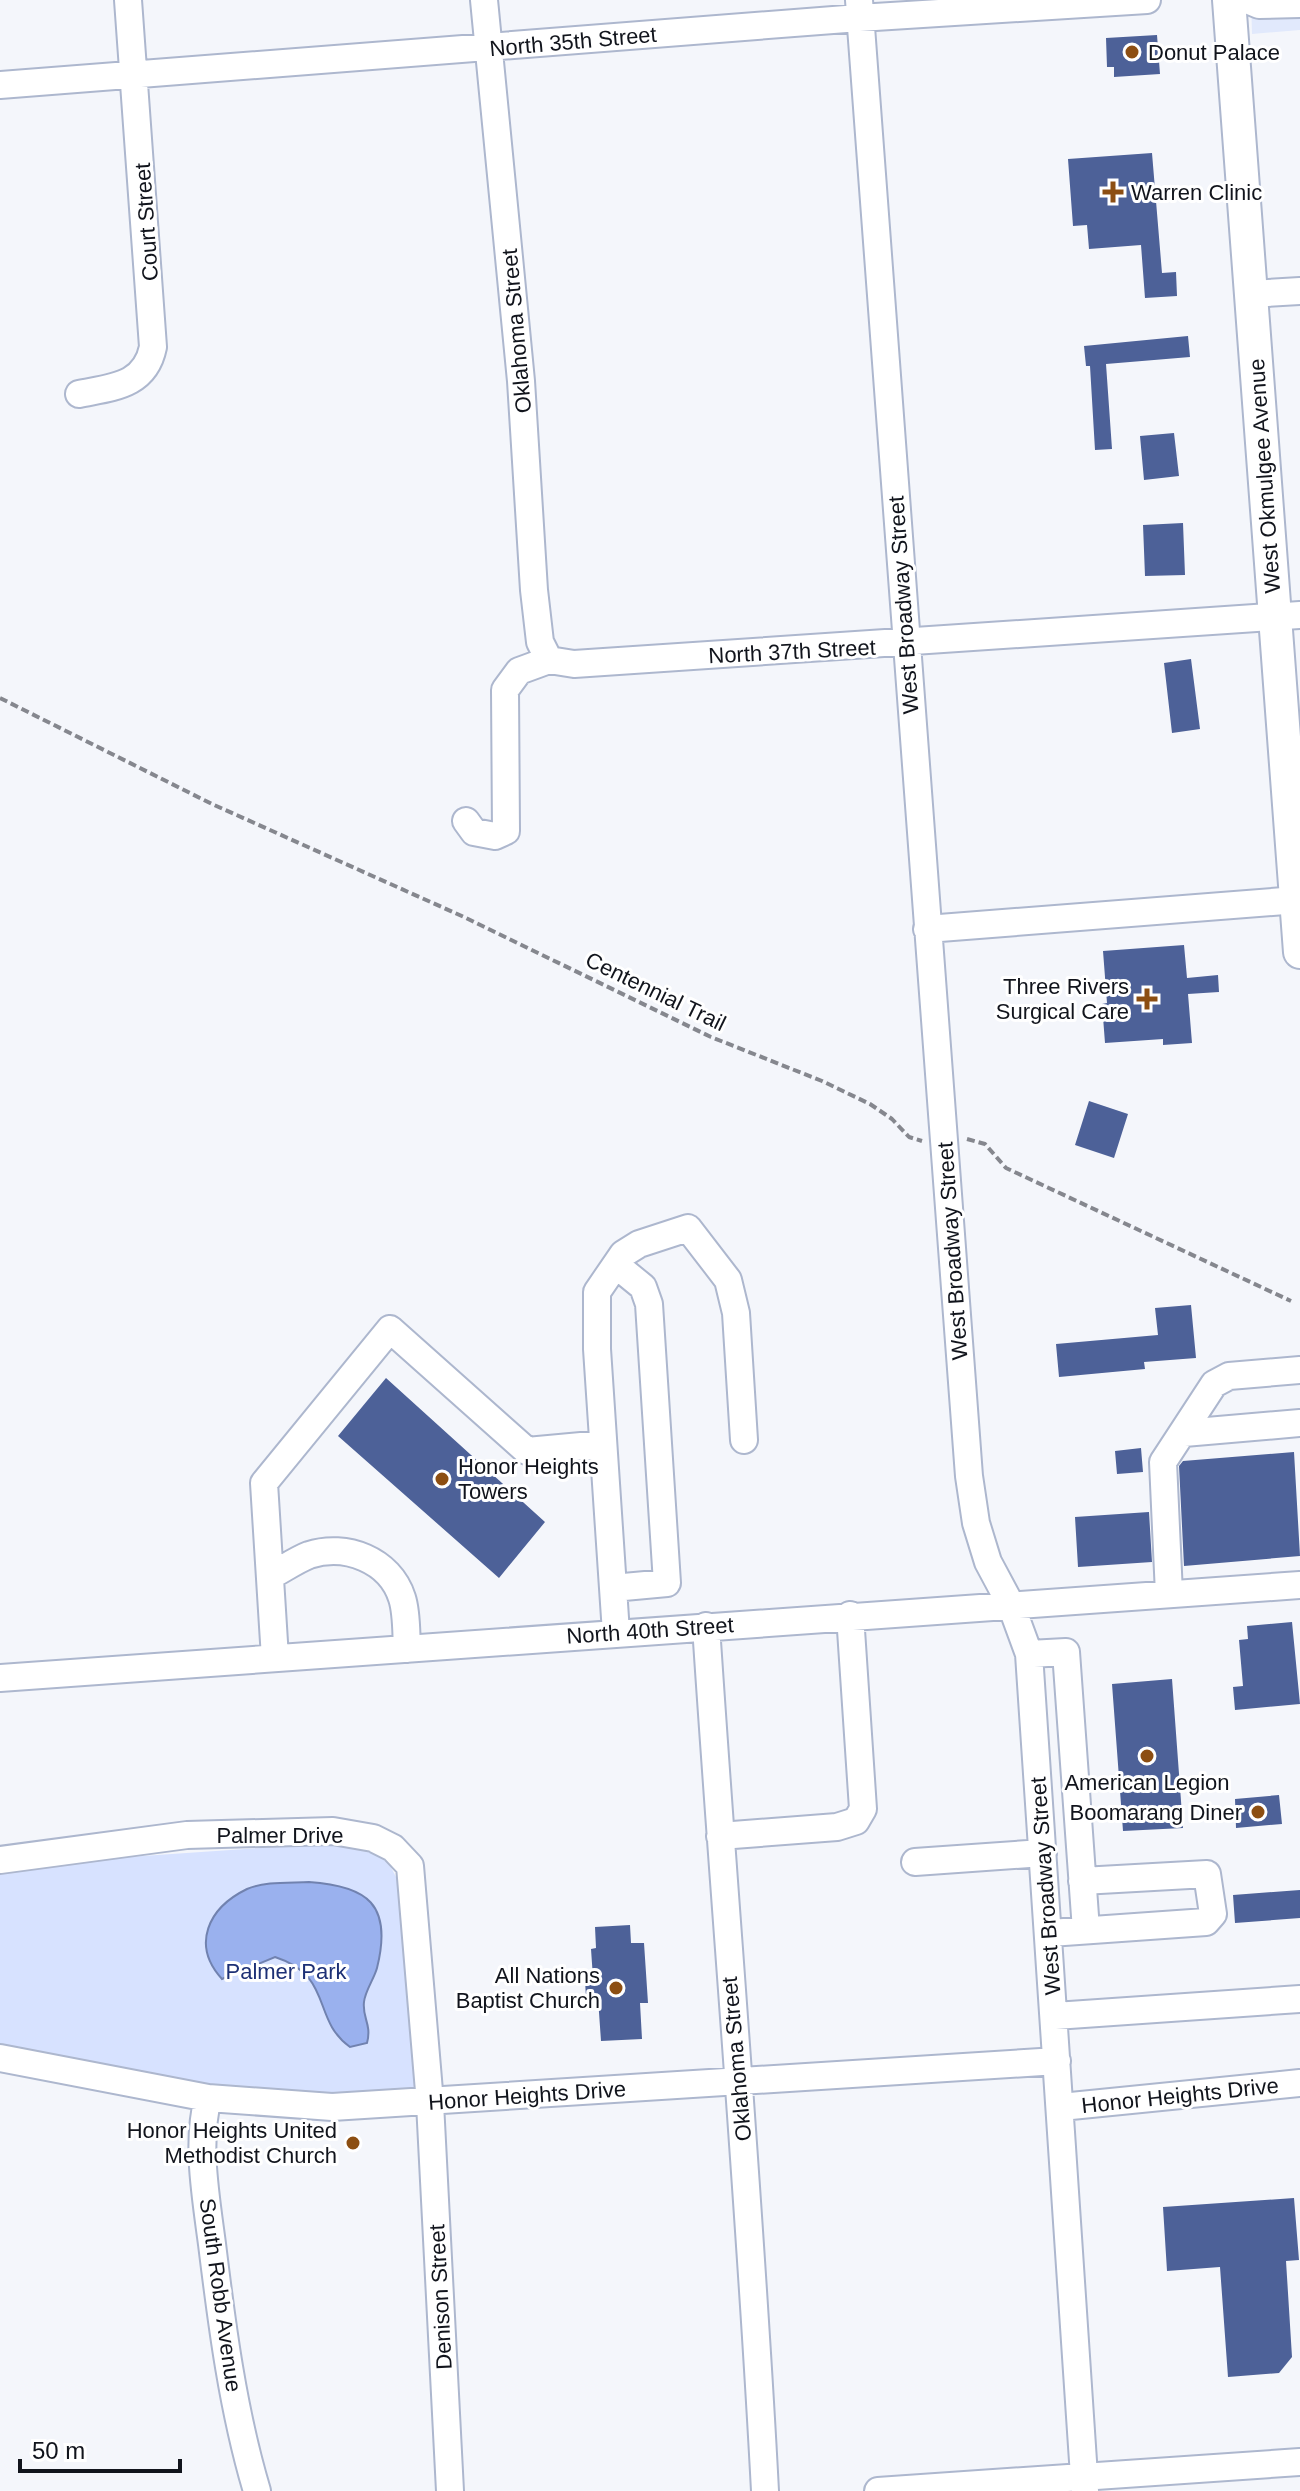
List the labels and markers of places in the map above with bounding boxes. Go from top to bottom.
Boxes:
place label: Donut Palace [1148,40,1280,65]
marker: Donut Palace [1123,43,1141,61]
place label: Warren Clinic [1131,180,1262,205]
marker: Warren Clinic [1102,181,1124,203]
place label: Three Rivers Surgical Care [996,974,1129,1024]
marker: Three Rivers Surgical Care [1136,988,1158,1010]
place label: Honor Heights Towers [458,1454,599,1504]
marker: Honor Heights Towers [433,1470,451,1488]
marker: American Legion [1138,1747,1156,1765]
place label: American Legion [1064,1770,1230,1795]
place label: Boomarang Diner [1070,1800,1242,1825]
marker: Boomarang Diner [1249,1803,1267,1821]
place label: All Nations Baptist Church [456,1963,600,2013]
marker: All Nations Baptist Church [607,1979,625,1997]
place label: Honor Heights United Methodist Church [127,2118,337,2168]
marker: Honor Heights United Methodist Church [344,2134,362,2152]

